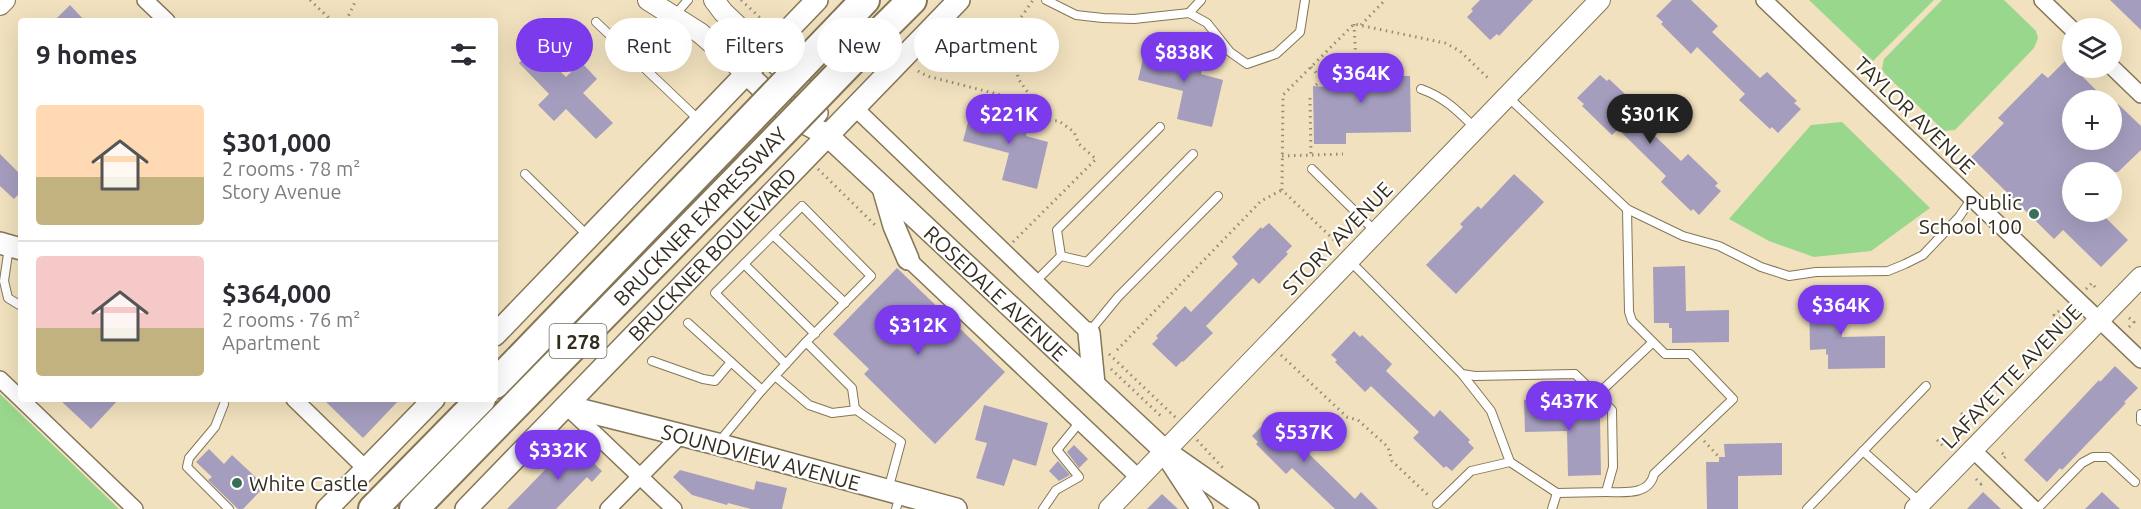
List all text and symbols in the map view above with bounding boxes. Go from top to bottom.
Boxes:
chip: Buy [516,18,593,72]
chip: Rent [605,18,692,72]
chip: Filters [704,18,805,72]
chip: New [817,18,902,72]
chip: Apartment [914,18,1059,72]
map controls [2062,18,2122,222]
button: layers [2062,18,2122,78]
pin: $838K [1142,32,1226,83]
icon: filters [447,38,480,71]
text: 9 homes [36,40,137,69]
text: $838K [1155,40,1213,63]
street label: TAYLOR AVENUE [1850,52,1980,178]
pin: $364K [1319,53,1403,104]
text: $364K [1332,61,1390,84]
button: + [2062,90,2122,150]
pin: $221K [967,94,1051,145]
pin: $301K [1608,94,1692,145]
text: $221K [980,102,1038,125]
text: $301K [1621,102,1679,125]
street label: BRUCKNER EXPRESSWAY [608,122,792,310]
text: $301,000 [222,128,331,157]
icon: home [84,129,156,201]
text: 2 rooms · 78 m² [222,157,360,180]
street label: BRUCKNER BOULEVARD [623,162,801,346]
button: − [2062,162,2122,222]
street label: STORY AVENUE [1277,177,1397,299]
text: Story Avenue [222,180,342,203]
place label: Public School 100 [1919,190,2022,238]
marker: Public School 100 [2027,207,2041,221]
street label: ROSEDALE AVENUE [920,221,1072,365]
text: $364,000 [222,279,331,308]
icon: home [84,280,156,352]
pin: $364K [1799,285,1883,336]
text: $364K [1812,293,1870,316]
street label: LAFAYETTE AVENUE [1936,299,2086,453]
pin: $312K [876,305,960,356]
text: 2 rooms · 76 m² [222,308,360,331]
text: $312K [889,313,947,336]
road number: I 278 [550,324,606,358]
text: Apartment [222,331,320,354]
pin: $437K [1527,381,1611,432]
text: $437K [1540,389,1598,412]
pin: $537K [1262,412,1346,463]
street label: SOUNDVIEW AVENUE [659,419,863,495]
text: $537K [1275,420,1333,443]
pin: $332K [516,430,600,481]
text: $332K [529,438,587,461]
place label: White Castle [249,471,368,495]
marker: White Castle [230,476,244,490]

